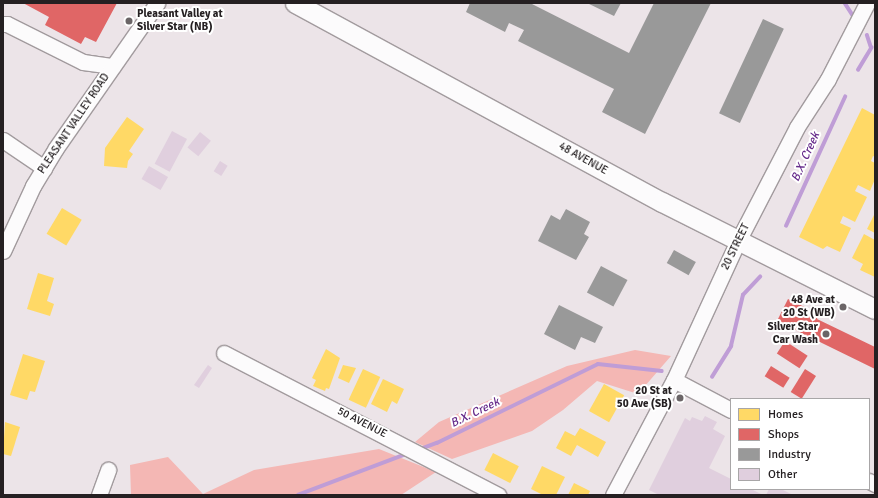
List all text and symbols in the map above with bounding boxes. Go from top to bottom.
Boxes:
place label: Pleasant Valley at Silver Star (NB) [137,8,223,34]
marker: Pleasant Valley at Silver Star (NB) [124,16,134,26]
street label: PLEASANT VALLEY ROAD [35,71,113,177]
water label: B.X. Creek [789,130,823,184]
street label: 48 AVENUE [556,140,610,178]
street label: 20 STREET [719,222,753,272]
place label: 48 Ave at 20 St (WB) [783,294,835,320]
marker: 48 Ave at 20 St (WB) [838,302,848,312]
place label: Silver Star Car Wash [768,321,818,347]
marker: Silver Star Car Wash [821,329,831,339]
place label: 20 St at 50 Ave (SB) [617,385,672,411]
marker: 20 St at 50 Ave (SB) [675,393,685,403]
water label: B.X. Creek [448,395,502,431]
legend [730,398,870,490]
street label: 50 AVENUE [335,405,389,441]
text: Homes [768,407,803,422]
text: Shops [768,427,799,442]
text: Industry [768,447,811,462]
text: Other [768,467,797,482]

